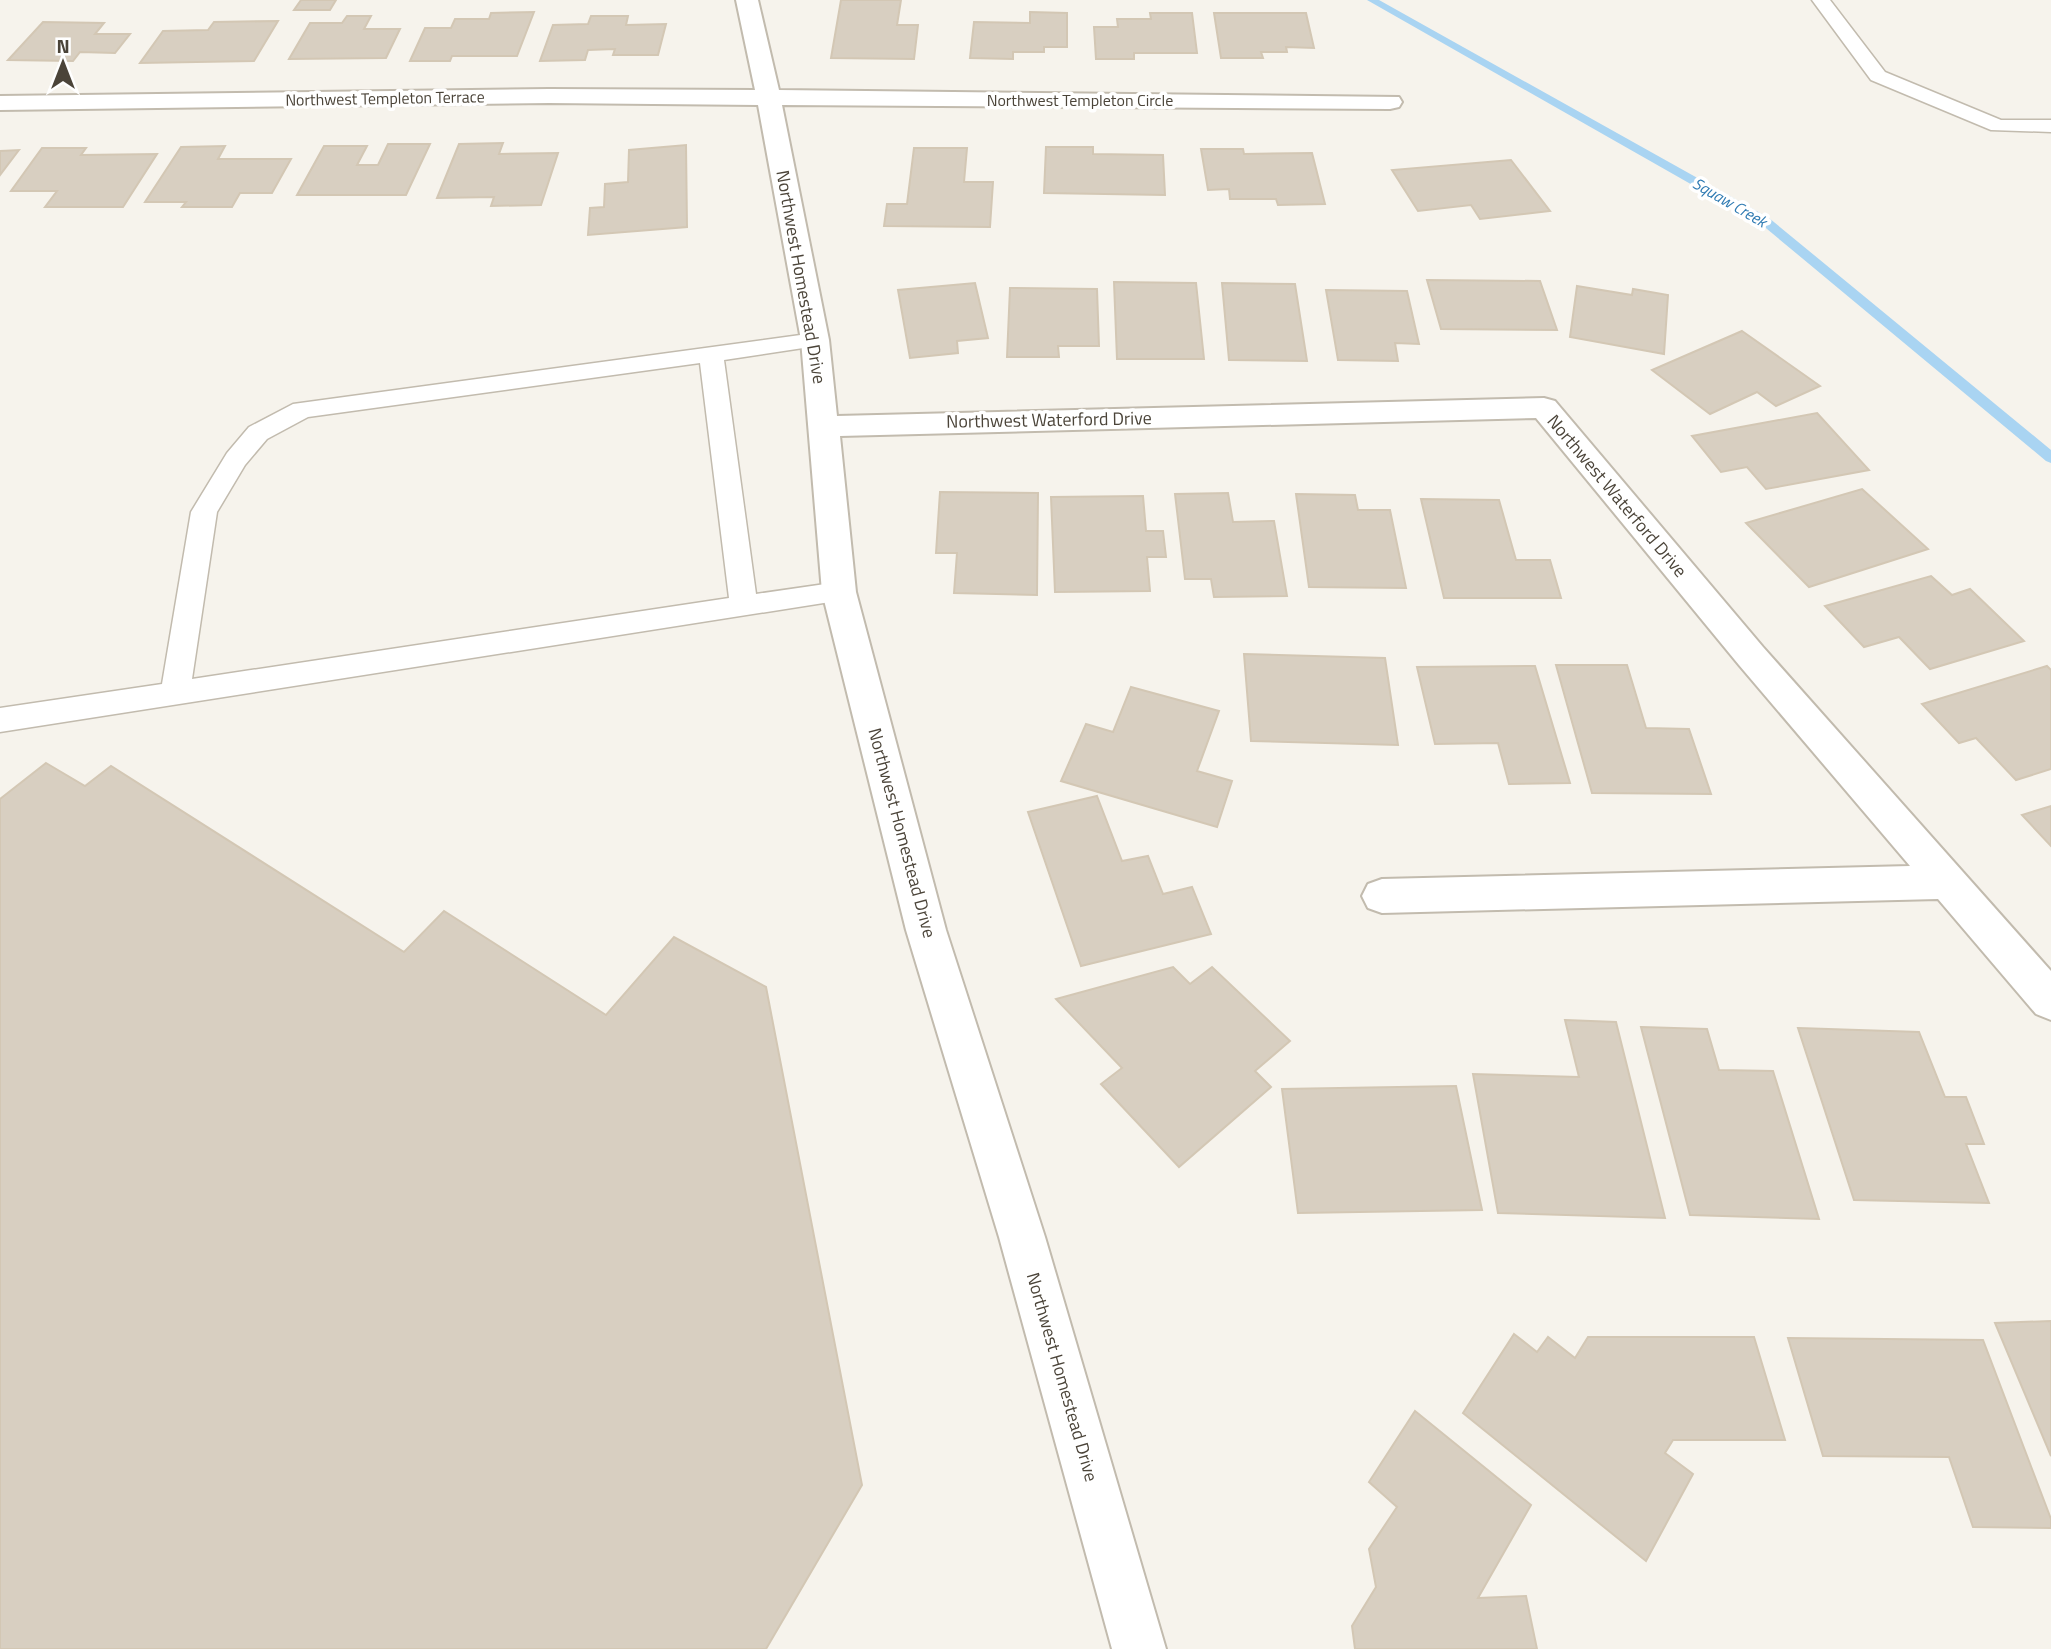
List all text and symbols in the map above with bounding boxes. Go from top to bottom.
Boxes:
north arrow [28,28,98,98]
text: N [56,31,70,60]
street label: Northwest Templeton Terrace [285,84,485,112]
street label: Northwest Templeton Circle [987,88,1173,112]
street label: Northwest Homestead Drive [769,168,834,386]
water label: Squaw Creek [1689,171,1773,234]
street label: Northwest Waterford Drive [946,404,1152,435]
street label: Northwest Waterford Drive [1541,408,1694,583]
street label: Northwest Homestead Drive [861,725,944,941]
street label: Northwest Homestead Drive [1020,1269,1105,1485]

